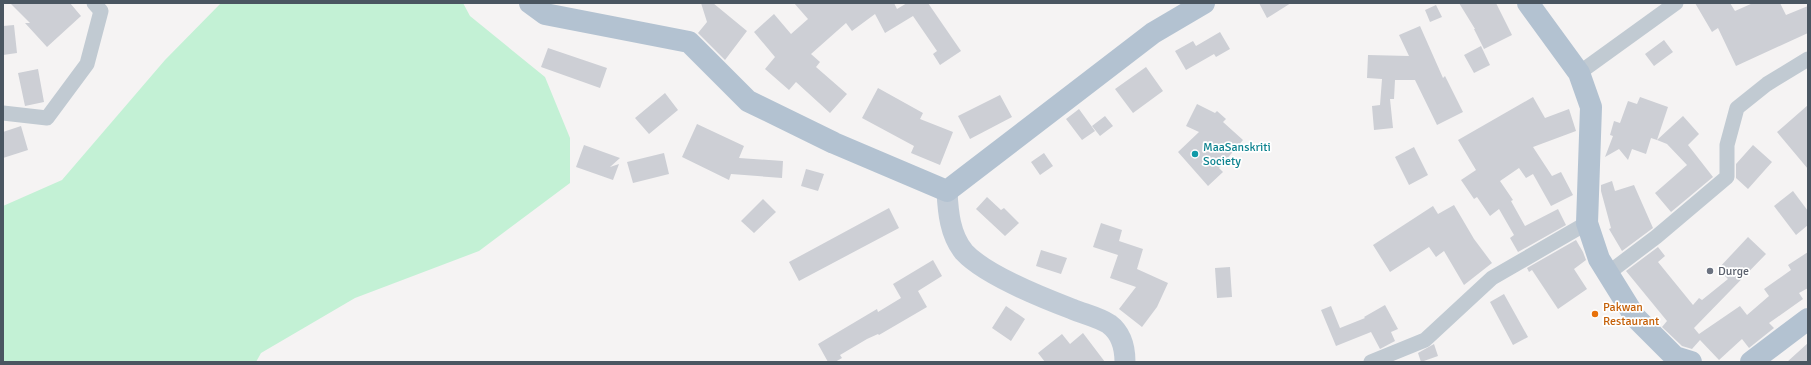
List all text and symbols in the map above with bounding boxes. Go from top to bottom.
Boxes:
place label: MaaSanskriti Society [1203,140,1271,169]
marker: MaaSanskriti Society [1190,149,1200,159]
place label: Durge [1718,264,1749,279]
marker: Durge [1705,266,1715,276]
place label: Pakwan Restaurant [1603,300,1659,329]
marker: Pakwan Restaurant [1590,309,1600,319]

